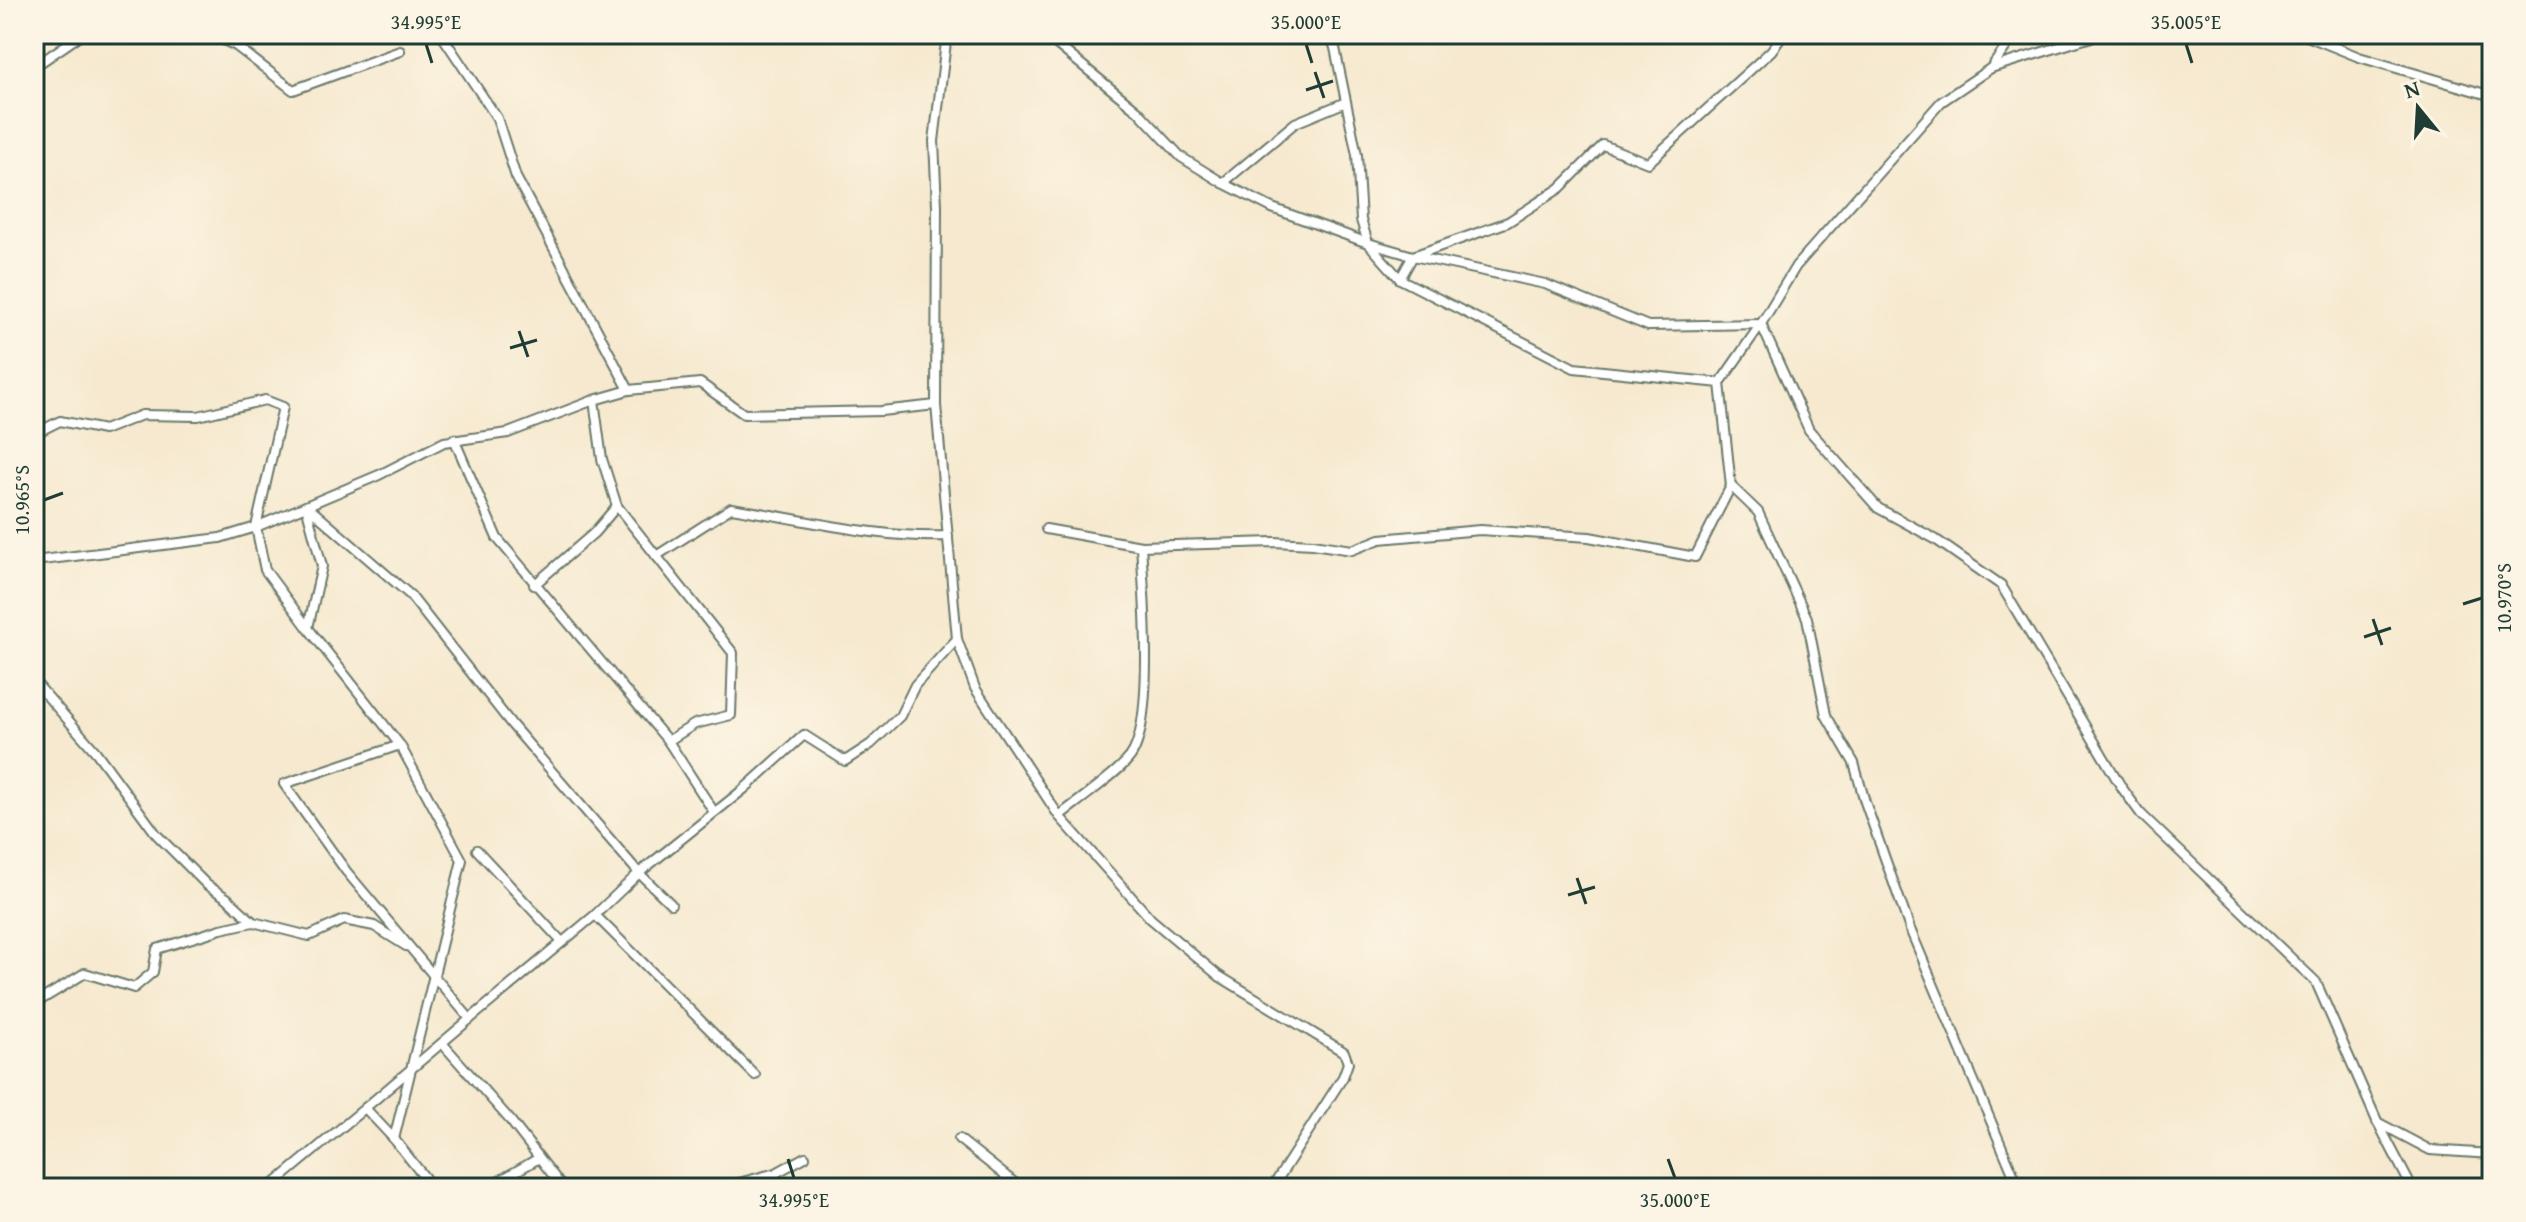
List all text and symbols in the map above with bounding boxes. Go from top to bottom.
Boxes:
text: 34.995°E [391,7,461,36]
text: 35.000°E [1271,7,1341,36]
text: 35.005°E [2151,7,2221,36]
north arrow [2378,68,2458,148]
text: N [2400,71,2424,106]
text: 10.965°S [7,465,36,535]
text: 10.970°S [2489,563,2518,633]
text: 34.995°E [759,1185,829,1214]
text: 35.000°E [1640,1185,1710,1214]

